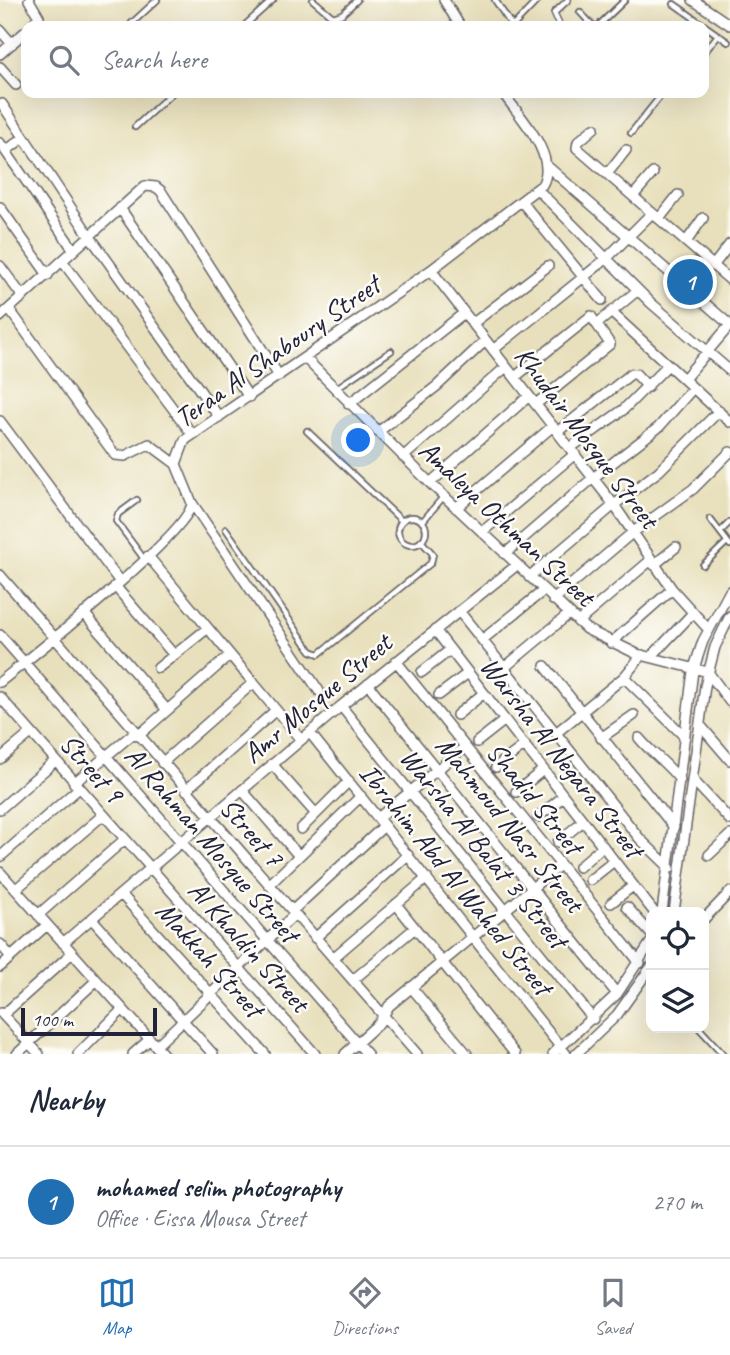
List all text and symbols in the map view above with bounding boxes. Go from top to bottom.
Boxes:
search box [21,21,709,98]
icon: search [45,41,83,79]
text: Search here [101,43,207,76]
pin: 1 [667,256,713,308]
street label: Teraa Al Shaboury Street [167,265,390,435]
street label: Khudair Mosque Street [507,339,668,537]
your location [341,423,375,457]
street label: Amaleya Othman Street [412,433,604,615]
street label: Amr Mosque Street [236,624,401,770]
street label: Warsha Al Negara Street [473,650,654,867]
street label: Street 9 [52,726,133,812]
street label: Mahmoud Nasr Street [428,729,593,921]
street label: Shadid Street [479,735,593,864]
street label: Al Rahman Mosque Street [117,739,309,952]
street label: Warsha Al Balat 3 Street [392,741,578,958]
street label: Ibrahim Abd Al Wahed Street [352,756,563,1005]
street label: Street 7 [212,790,292,875]
street label: Al Khaldin Street [181,873,319,1021]
street label: Makkah Street [149,894,274,1027]
map controls [646,907,709,1033]
button: locate [646,907,709,970]
button: layers [646,970,709,1033]
scale bar [21,1005,158,1037]
text: 100 m [32,1008,73,1032]
text: Nearby [28,1081,104,1119]
text: mohamed selim photography [95,1171,341,1204]
text: 1 [46,1188,56,1217]
text: 270 m [653,1188,702,1217]
text: Office · Eissa Mousa Street [95,1204,305,1233]
tab: Map [98,1274,136,1340]
tab: Directions [332,1274,398,1340]
tab: Saved [594,1274,632,1340]

